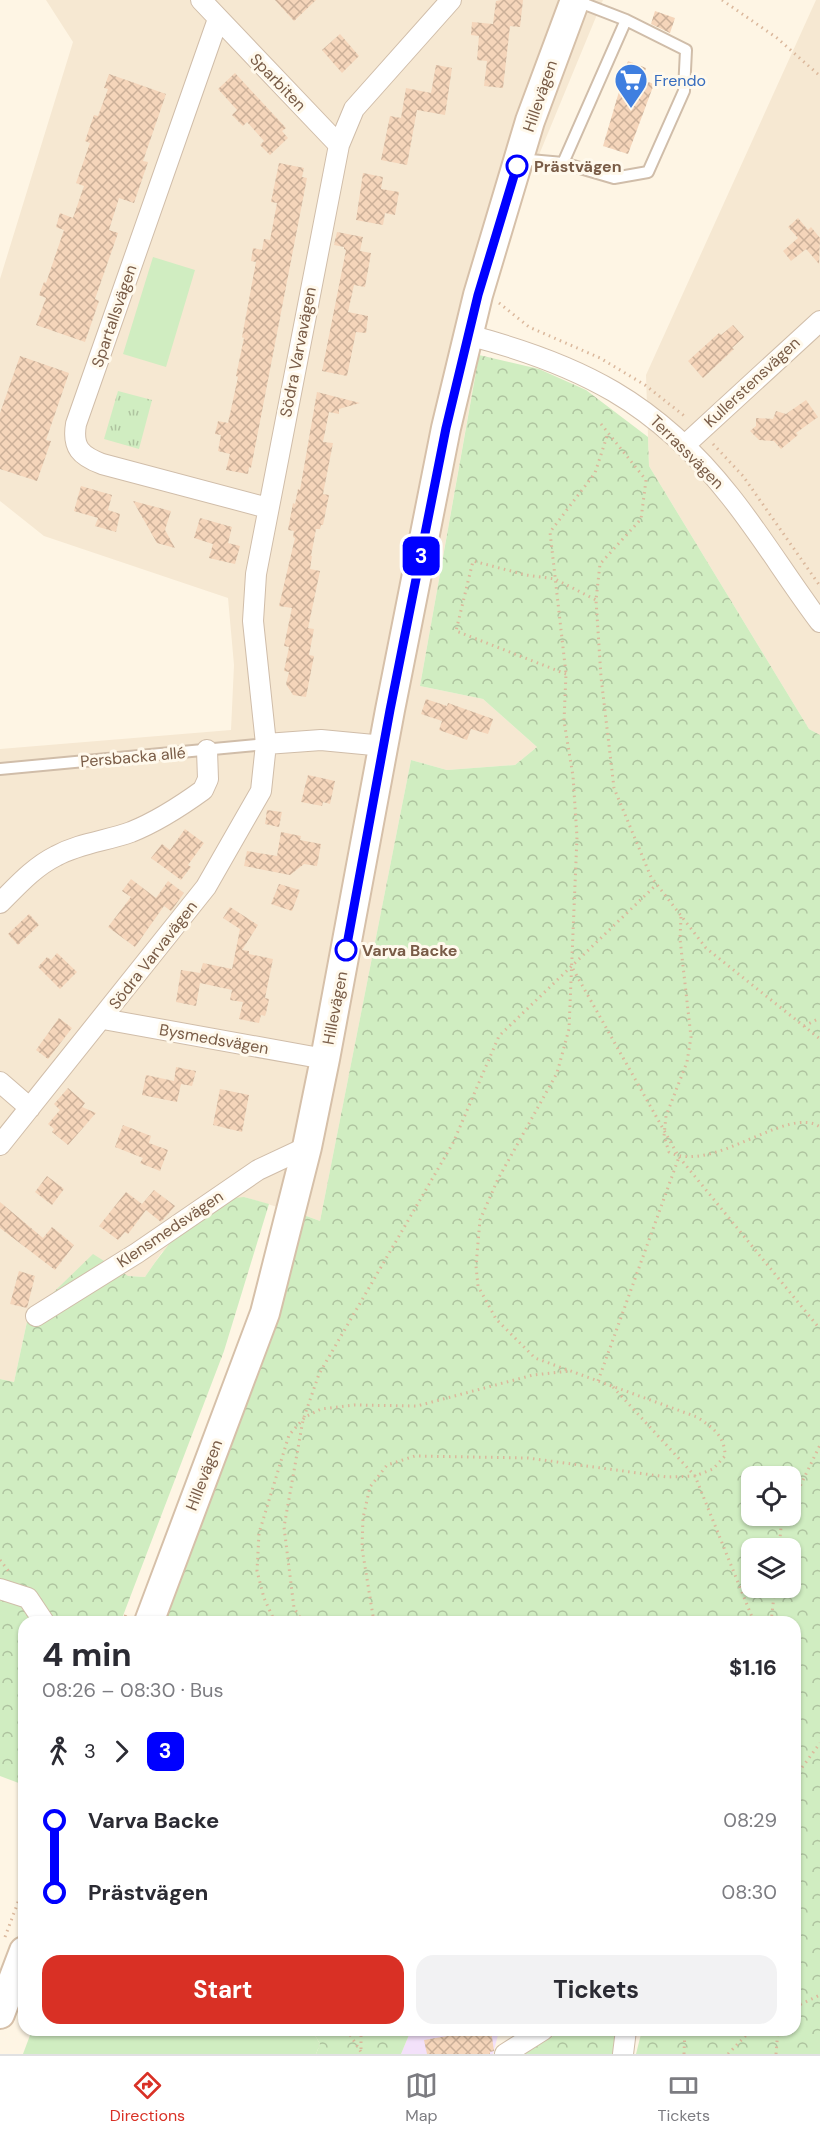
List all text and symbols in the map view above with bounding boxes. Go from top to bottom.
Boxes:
street label: Sparbiten [245,49,311,115]
street label: Hillevägen [518,57,562,135]
supermarket icon: Frendo [613,62,649,109]
place label: Frendo [654,70,706,91]
marker: Prästvägen [506,155,528,177]
place label: Prästvägen [534,156,622,177]
street label: Spartallsvägen [87,262,141,370]
street label: Södra Varvavägen [275,285,321,419]
street label: Kullerstensvägen [700,332,804,432]
street label: Terrassvägen [645,410,729,494]
line badge: 3 [402,536,440,576]
text: 3 [415,542,427,570]
street label: Persbacka allé [79,742,187,772]
street label: Södra Varvavägen [104,896,202,1014]
marker: Varva Backe [335,939,357,961]
place label: Varva Backe [362,940,457,961]
street label: Hillevägen [318,970,352,1046]
street label: Bysmedsvägen [158,1019,270,1059]
street label: Klensmedsvägen [113,1186,227,1272]
street label: Hillevägen [181,1437,227,1513]
map controls [741,1466,801,1598]
button: locate [741,1466,801,1526]
button: layers [741,1538,801,1598]
text: 4 min [42,1633,132,1676]
text: $1.16 [729,1653,777,1682]
text: 08:26 – 08:30 · Bus [42,1677,224,1703]
icon: walk [42,1735,75,1768]
icon: forward [105,1735,138,1768]
text: 3 [159,1737,172,1765]
text: 3 [84,1738,96,1764]
text: Varva Backe [88,1806,219,1835]
text: 08:29 [723,1807,777,1833]
text: Prästvägen [88,1878,208,1907]
text: 08:30 [722,1879,777,1905]
button: Start [42,1955,404,2024]
button: Tickets [416,1955,777,2024]
tab: Directions [110,2069,185,2126]
tab: Map [405,2069,438,2126]
tab: Tickets [658,2069,710,2126]

